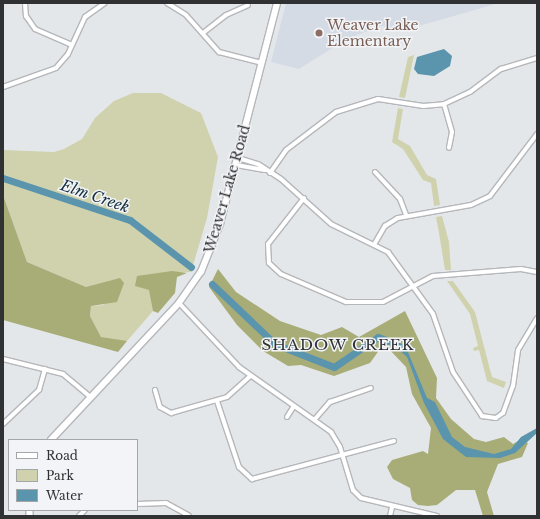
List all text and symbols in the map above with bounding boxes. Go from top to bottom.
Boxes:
place label: Weaver Lake Elementary [327,17,419,50]
marker: Weaver Lake Elementary [314,28,324,38]
street label: Weaver Lake Road [201,123,253,255]
water label: Elm Creek [58,176,132,216]
district label: SHADOW CREEK [261,336,415,354]
legend [8,439,138,511]
text: Road [46,448,78,463]
text: Park [46,468,74,483]
text: Water [46,488,83,503]

